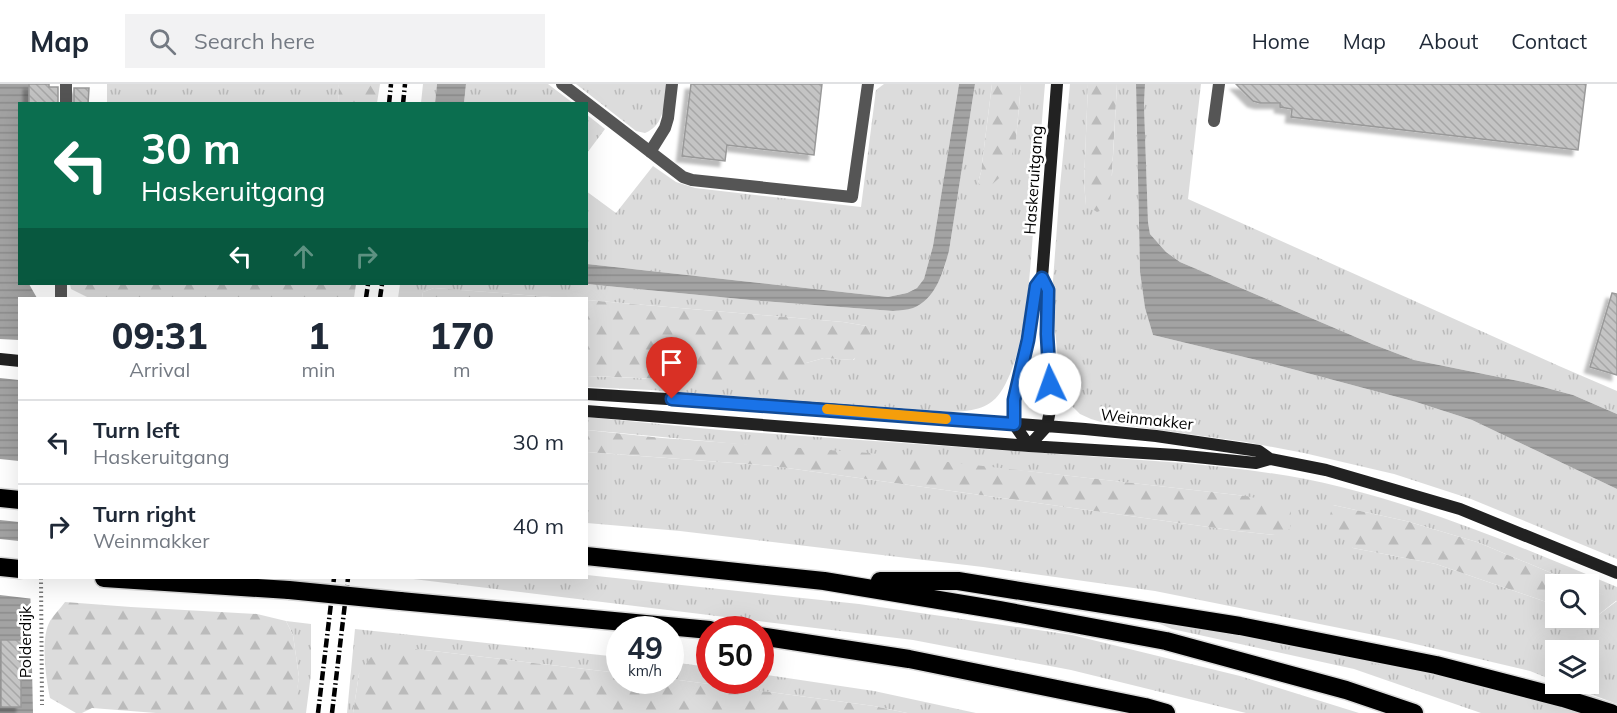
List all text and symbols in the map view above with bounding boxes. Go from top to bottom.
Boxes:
search box [125,14,545,68]
text: Map [30,24,89,59]
icon: search [146,25,179,58]
text: Search here [194,27,315,55]
text: Home [1252,28,1310,54]
text: Map [1343,28,1386,54]
text: About [1419,28,1478,54]
text: Contact [1511,28,1587,54]
text: 30 m [141,122,241,175]
street label: Haskeruitgang [1019,125,1047,235]
icon: left [42,126,120,204]
text: Haskeruitgang [141,174,325,208]
icon: left [224,240,257,273]
icon: ahead [287,240,320,273]
icon: right [350,240,383,273]
text: 09:31 [112,313,208,358]
text: 1 [308,313,329,358]
text: 170 [429,313,494,358]
pin [646,337,697,399]
icon: arrive [655,346,688,379]
position arrow [1018,352,1082,416]
text: Arrival [129,357,190,382]
text: min [301,357,336,382]
text: m [453,357,471,382]
street label: Weinmakker [1100,404,1195,434]
text: Turn left [93,416,180,444]
icon: left [42,426,75,459]
text: 30 m [513,428,564,456]
text: Haskeruitgang [93,444,229,469]
text: Turn right [93,500,196,528]
icon: right [42,510,75,543]
text: 40 m [513,512,564,540]
text: Weinmakker [93,528,209,553]
map controls [1545,574,1599,694]
button: search [1545,574,1599,628]
street label: Polderdijk [15,605,35,678]
speed limit sign: 50 [696,616,774,694]
text: 49 [627,629,663,667]
button: layers [1545,640,1599,694]
text: km/h [628,661,662,680]

